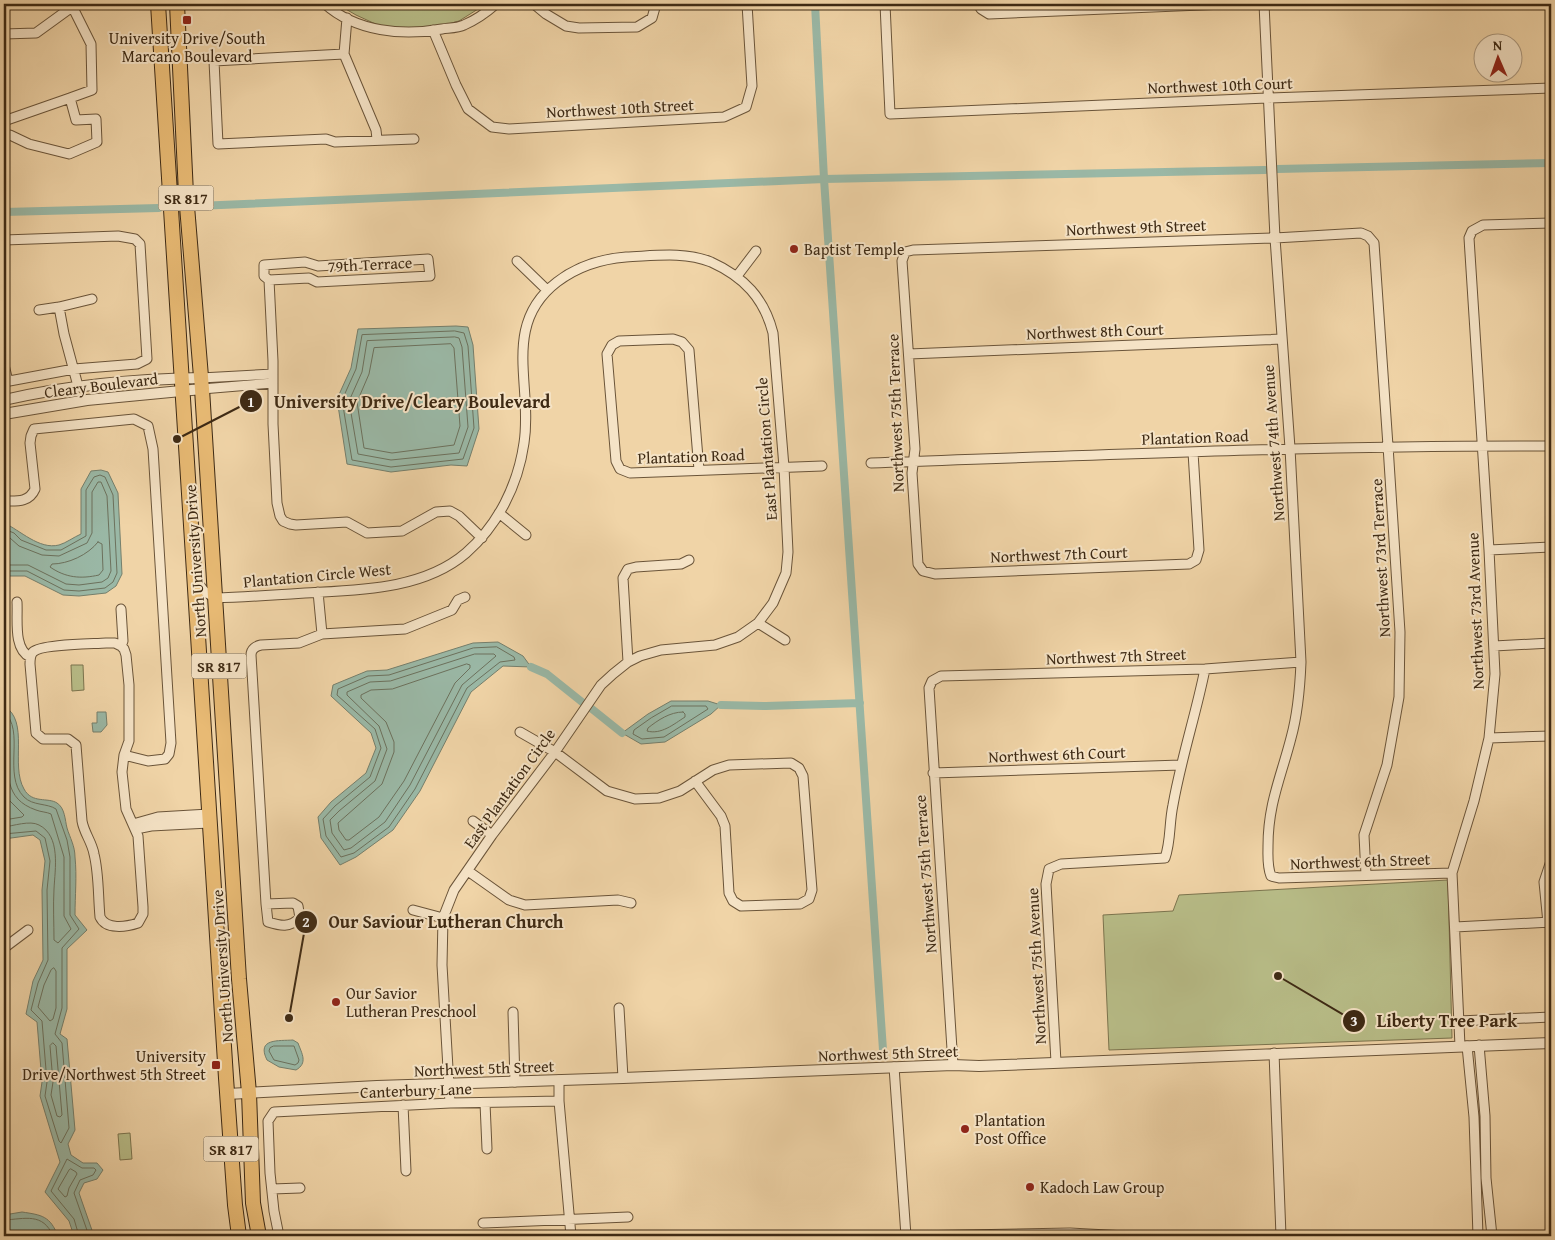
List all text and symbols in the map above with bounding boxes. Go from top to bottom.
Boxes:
marker: University Drive/South Marcano Boulevard [181,14,193,26]
place label: University Drive/South Marcano Boulevard [109,26,265,68]
north arrow [1472,32,1522,82]
text: N [1493,35,1503,55]
street label: Northwest 10th Court [1147,70,1293,100]
street label: Northwest 10th Street [545,92,695,124]
road number: SR 817 [158,186,214,210]
street label: Northwest 9th Street [1065,213,1207,241]
place label: Baptist Temple [804,237,904,261]
marker: Baptist Temple [788,243,800,255]
street label: 79th Terrace [327,250,413,278]
street label: Northwest 8th Court [1026,317,1164,345]
street label: Northwest 75th Terrace [880,333,910,493]
street label: Northwest 74th Avenue [1256,364,1290,522]
street label: Cleary Boulevard [43,366,160,404]
street label: East Plantation Circle [749,377,783,521]
callout: University Drive/Cleary Boulevard [238,385,560,418]
text: University Drive/Cleary Boulevard [274,388,551,415]
text: 1 [247,391,255,412]
street label: Plantation Road [1141,423,1249,451]
street label: Plantation Road [637,442,745,470]
street label: Northwest 73rd Terrace [1364,478,1396,638]
street label: North University Drive [178,484,212,638]
street label: Northwest 73rd Avenue [1460,532,1490,690]
street label: Northwest 7th Court [990,540,1128,568]
street label: Plantation Circle West [242,557,392,593]
street label: Northwest 7th Street [1045,642,1187,670]
road number: SR 817 [192,654,246,678]
street label: East Plantation Circle [457,723,561,853]
street label: Northwest 6th Court [988,740,1126,768]
street label: Northwest 75th Terrace [907,794,943,954]
street label: Northwest 6th Street [1289,847,1431,875]
street label: Northwest 75th Avenue [1020,887,1052,1045]
street label: North University Drive [205,889,239,1043]
callout: Our Saviour Lutheran Church [293,906,573,939]
text: Our Saviour Lutheran Church [329,908,564,935]
text: 2 [302,911,310,932]
place label: Our Savior Lutheran Preschool [346,981,477,1023]
marker: Our Savior Lutheran Preschool [330,996,342,1008]
callout: Liberty Tree Park [1342,1005,1527,1038]
text: Liberty Tree Park [1377,1007,1518,1034]
text: 3 [1350,1010,1358,1031]
street label: Northwest 5th Street [817,1039,959,1067]
place label: University Drive/Northwest 5th Street [22,1044,206,1086]
street label: Northwest 5th Street [413,1054,555,1082]
marker: University Drive/Northwest 5th Street [210,1059,222,1071]
street label: Canterbury Lane [360,1076,472,1104]
place label: Plantation Post Office [975,1108,1046,1150]
marker: Plantation Post Office [959,1123,971,1135]
road number: SR 817 [204,1136,258,1162]
place label: Kadoch Law Group [1040,1175,1165,1199]
marker: Kadoch Law Group [1024,1181,1036,1193]

